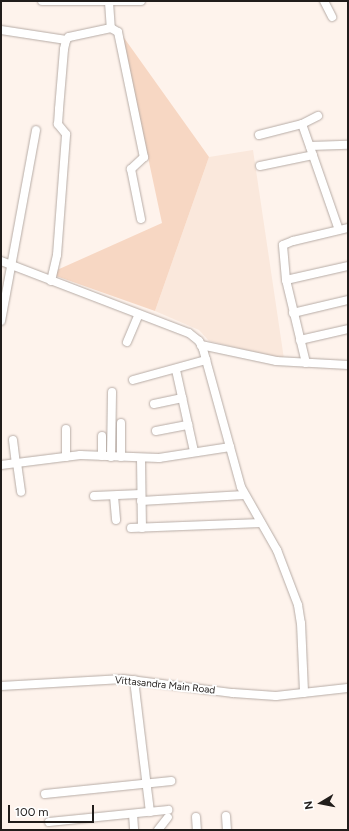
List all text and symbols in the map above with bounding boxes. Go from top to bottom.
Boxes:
street label: Vittasandra Main Road [114,674,216,696]
north arrow [301,783,341,823]
scale bar [10,797,96,823]
text: N [302,800,316,811]
text: 100 m [15,805,49,819]

